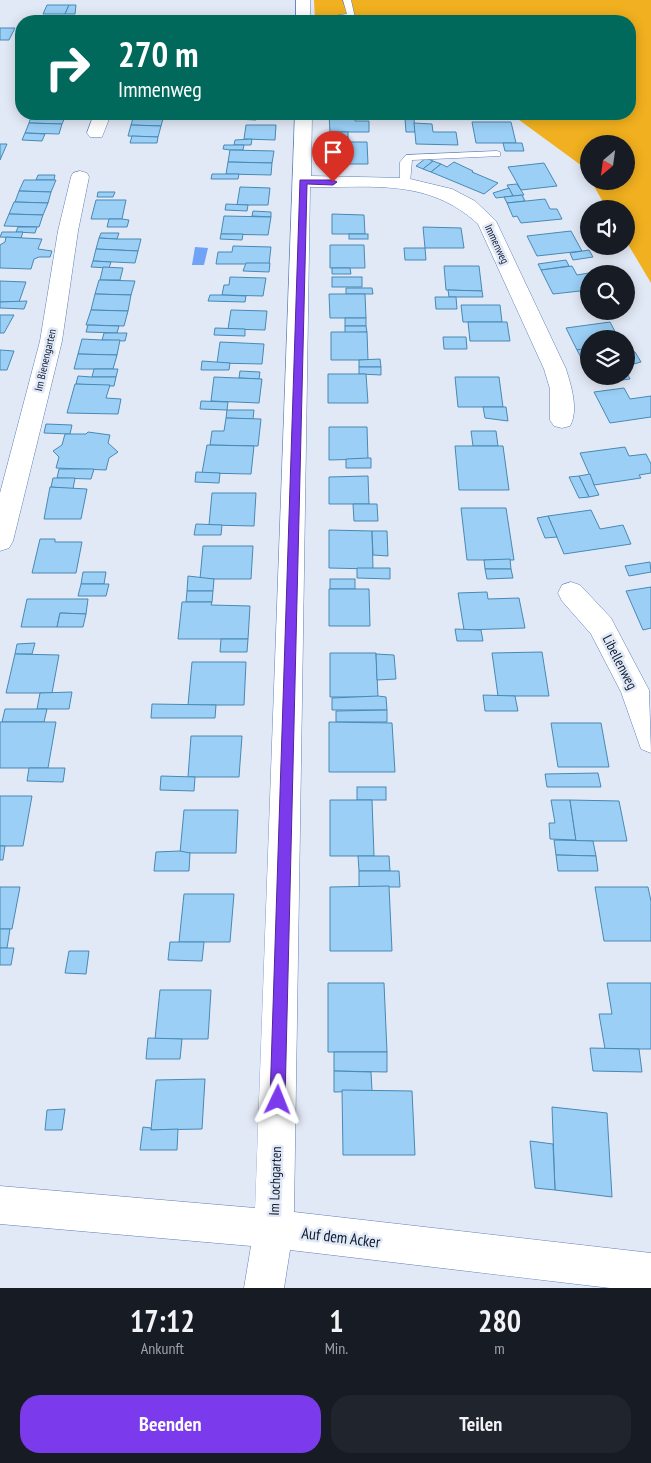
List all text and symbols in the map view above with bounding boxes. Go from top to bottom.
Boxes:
text: 270 m [118,31,199,77]
icon: right [35,35,100,100]
text: Immenweg [118,75,202,103]
pin [312,131,354,182]
north arrow [580,135,635,190]
map controls [580,135,635,385]
icon: arrive [319,138,347,166]
button: sound [580,200,635,255]
street label: Immenweg [482,222,512,266]
button: search [580,265,635,320]
street label: Im Bienengarten [31,328,59,392]
button: layers [580,330,635,385]
street label: Libellenweg [599,632,641,692]
position arrow [251,1073,303,1125]
street label: Im Lochgarten [265,1146,285,1216]
street label: Auf dem Acker [301,1222,382,1252]
text: 17:12 [130,1301,195,1340]
text: 1 [329,1301,344,1340]
text: 280 [478,1301,521,1340]
text: Ankunft [141,1338,184,1358]
text: Min. [325,1338,348,1358]
text: m [494,1338,505,1358]
button: Beenden [20,1395,321,1453]
button: Teilen [331,1395,631,1453]

